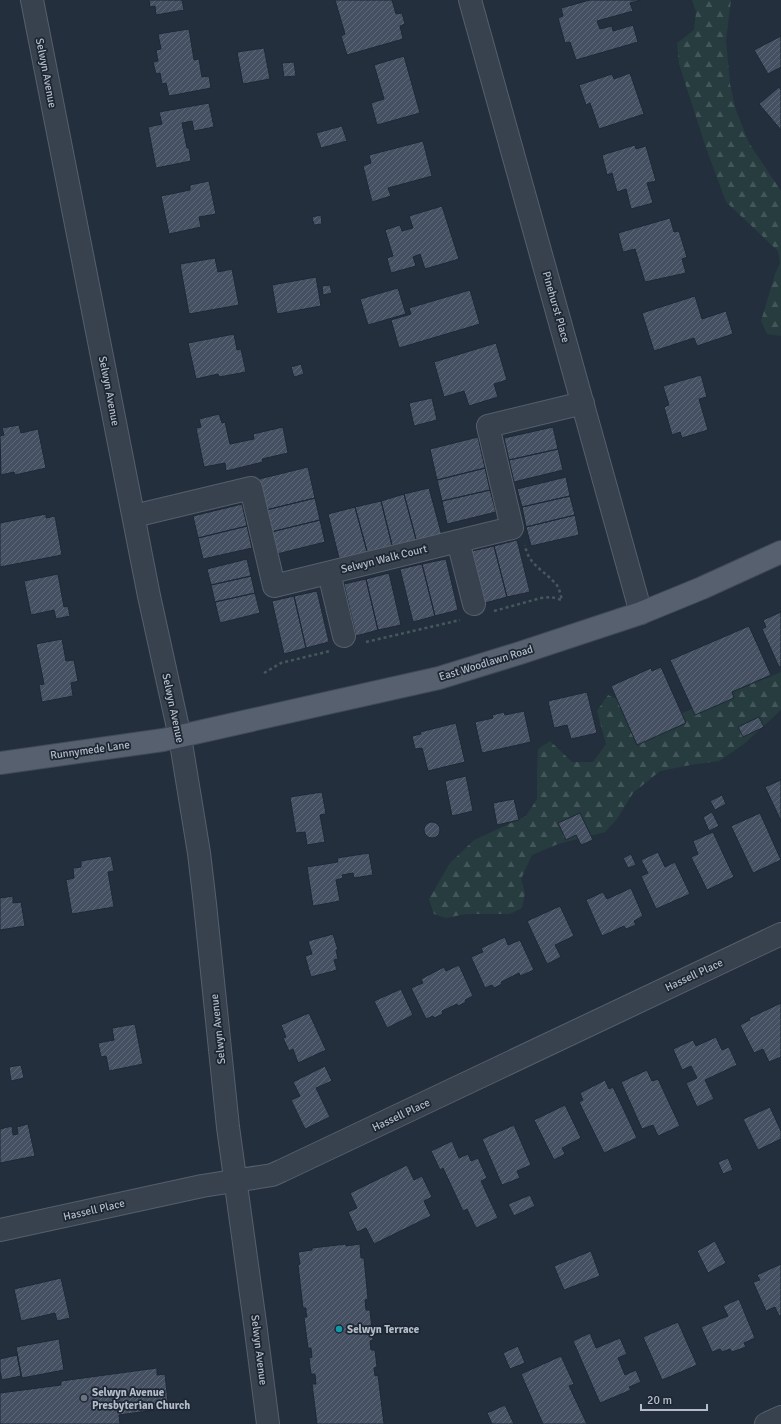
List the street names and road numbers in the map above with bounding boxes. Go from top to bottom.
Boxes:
street label: Selwyn Avenue [33,37,59,109]
street label: Pinehurst Place [540,270,572,344]
street label: Selwyn Avenue [96,355,122,427]
street label: Selwyn Walk Court [340,542,429,576]
street label: East Woodlawn Road [437,642,535,683]
street label: Selwyn Avenue [159,672,187,744]
street label: Runnymede Lane [49,738,131,762]
street label: Hassell Place [663,956,725,994]
street label: Selwyn Avenue [208,993,228,1065]
street label: Hassell Place [370,1096,432,1134]
street label: Hassell Place [62,1197,126,1223]
street label: Selwyn Avenue [248,1314,270,1386]

